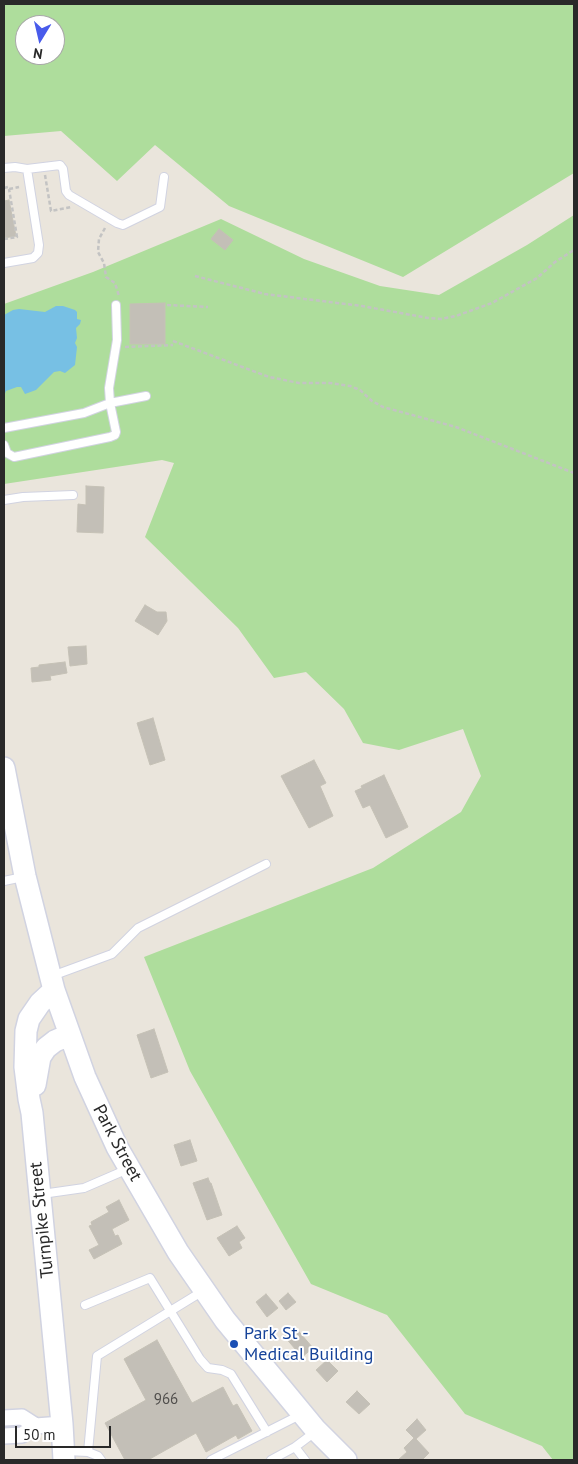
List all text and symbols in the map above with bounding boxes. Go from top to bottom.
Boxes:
north arrow [15,15,65,65]
text: N [32,44,44,63]
street label: Park Street [88,1101,146,1185]
street label: Turnpike Street [25,1161,59,1279]
place label: Park St - Medical Building [244,1323,373,1366]
marker: Park St - Medical Building [228,1338,240,1350]
house number: 966 [154,1391,178,1409]
scale bar [18,1416,114,1448]
text: 50 m [23,1425,56,1444]

